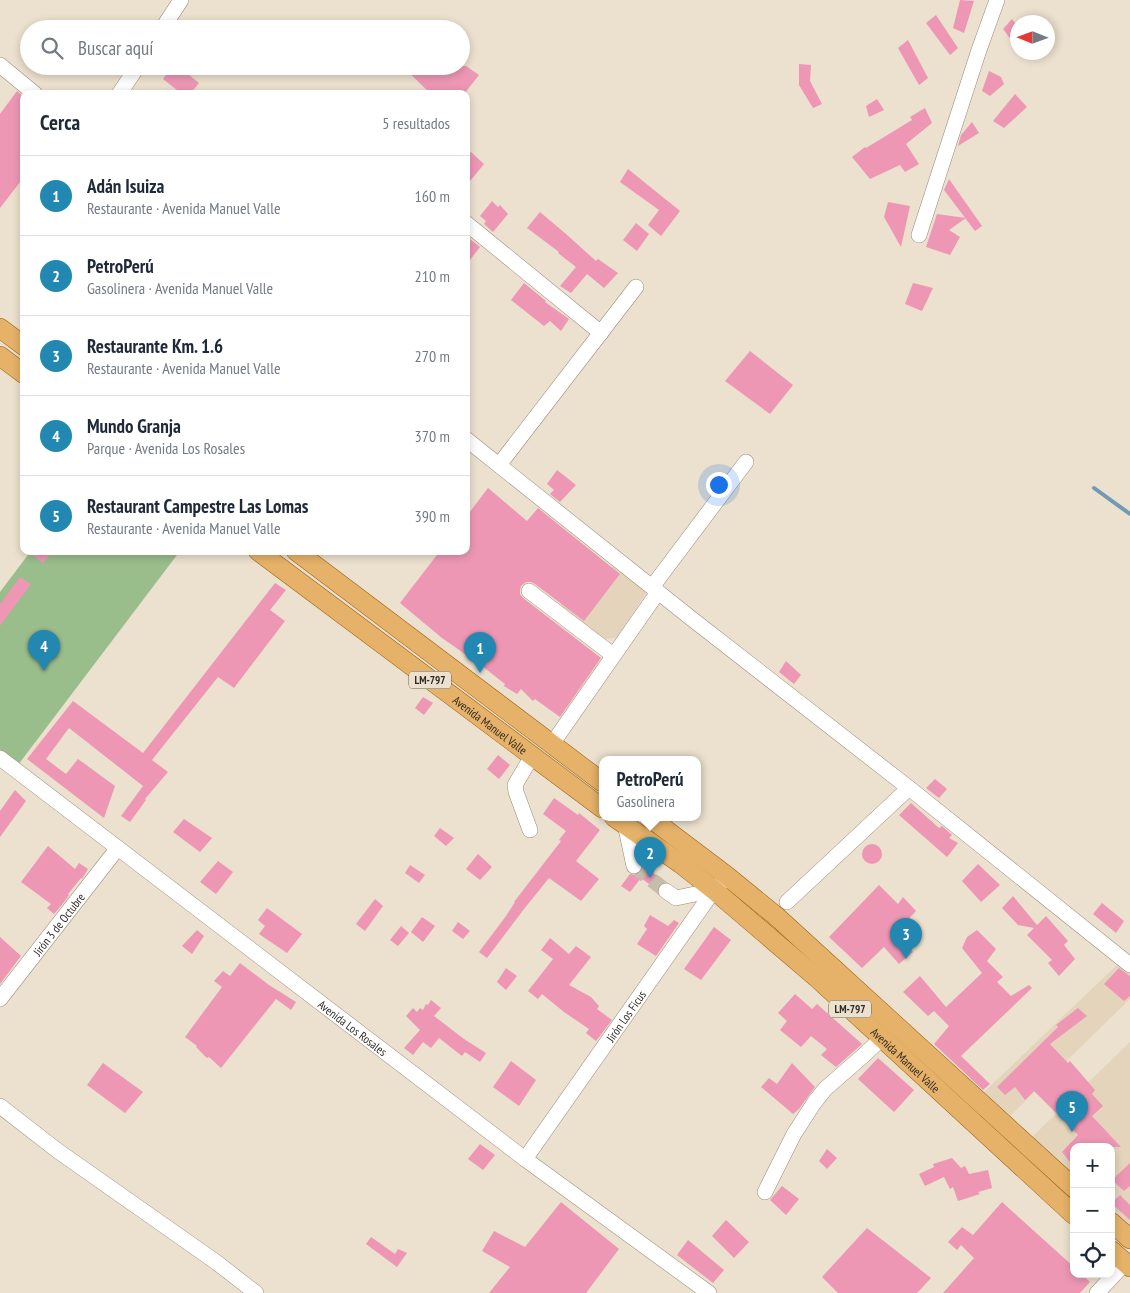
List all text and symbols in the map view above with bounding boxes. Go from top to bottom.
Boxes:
north arrow [1010,15,1055,60]
search box [20,20,470,75]
icon: search [38,34,66,62]
text: Buscar aquí [78,36,153,60]
text: Cerca [40,109,80,136]
text: 5 resultados [382,113,450,133]
text: Adán Isuiza [87,174,164,198]
text: 1 [52,186,60,206]
text: 160 m [415,186,450,206]
text: Restaurante · Avenida Manuel Valle [87,198,281,218]
text: PetroPerú [87,254,154,278]
text: 2 [52,266,60,286]
text: 210 m [415,266,450,286]
text: Gasolinera · Avenida Manuel Valle [87,278,273,298]
text: Restaurante Km. 1.6 [87,334,223,358]
text: 3 [52,346,60,366]
text: 270 m [415,346,450,366]
text: Restaurante · Avenida Manuel Valle [87,358,281,378]
text: Mundo Granja [87,414,181,438]
text: 4 [52,426,60,446]
text: 370 m [415,426,450,446]
text: Parque · Avenida Los Rosales [87,438,245,458]
your location [706,472,732,498]
text: Restaurant Campestre Las Lomas [87,494,309,518]
text: 5 [52,506,60,526]
text: 390 m [415,506,450,526]
text: Restaurante · Avenida Manuel Valle [87,518,281,538]
pin: 4 [28,630,60,671]
pin: 1 [464,632,496,673]
road number: LM-797 [409,672,451,688]
street label: Avenida Manuel Valle [450,692,530,757]
popup [599,756,701,821]
text: PetroPerú [617,767,683,791]
text: Gasolinera [617,791,675,811]
pin: 2 [634,837,666,878]
street label: Jirón 3 de Octubre [29,890,88,959]
pin: 3 [890,918,922,959]
street label: Jirón Los Ficus [602,987,649,1045]
street label: Avenida Los Rosales [315,996,390,1059]
road number: LM-797 [829,1001,871,1018]
street label: Avenida Manuel Valle [868,1024,943,1095]
pin: 5 [1056,1091,1088,1132]
map controls [1070,1143,1115,1278]
button: + [1070,1143,1115,1188]
button: − [1070,1188,1115,1233]
button: locate [1070,1233,1115,1278]

